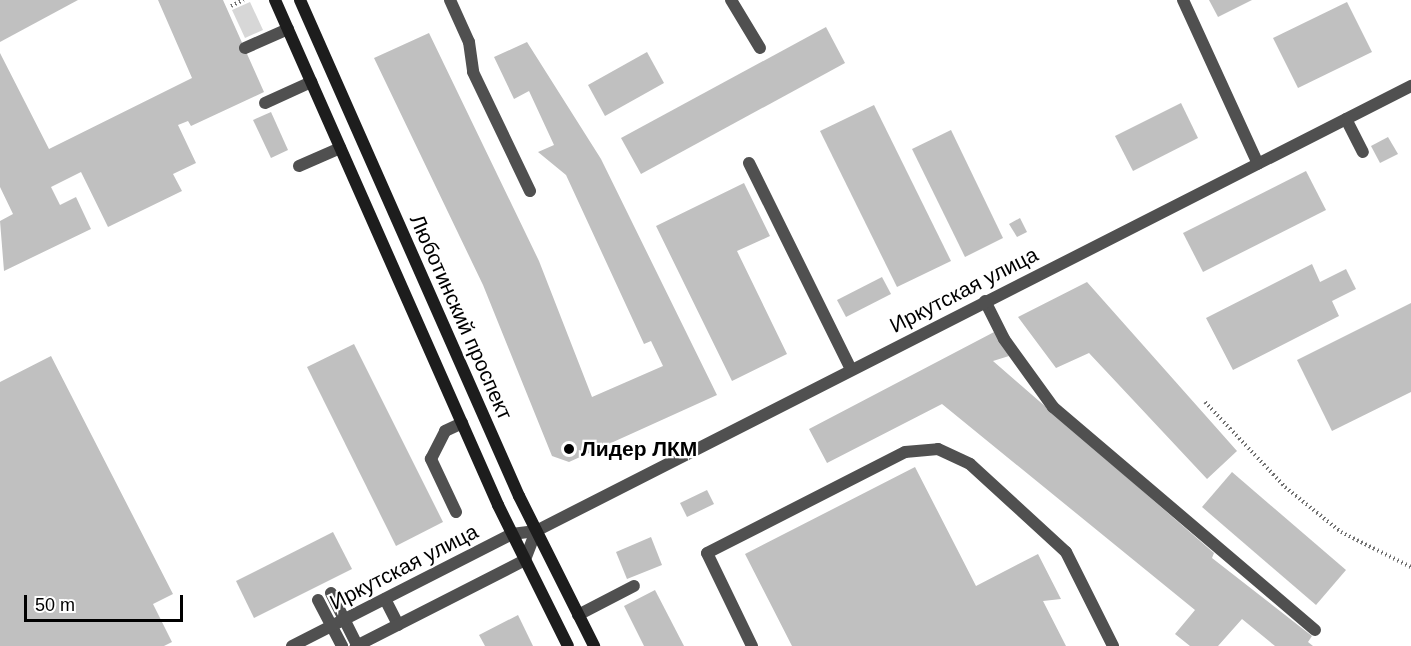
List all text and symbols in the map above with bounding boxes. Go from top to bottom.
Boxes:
street label: Люботинский проспект [404,210,518,424]
street label: Иркутская улица [886,242,1042,338]
place label: Лидер ЛКМ [581,436,697,462]
marker: Лидер ЛКМ [562,442,576,456]
street label: Иркутская улица [326,519,482,615]
scale bar [27,583,186,621]
text: 50 m [35,595,75,615]

